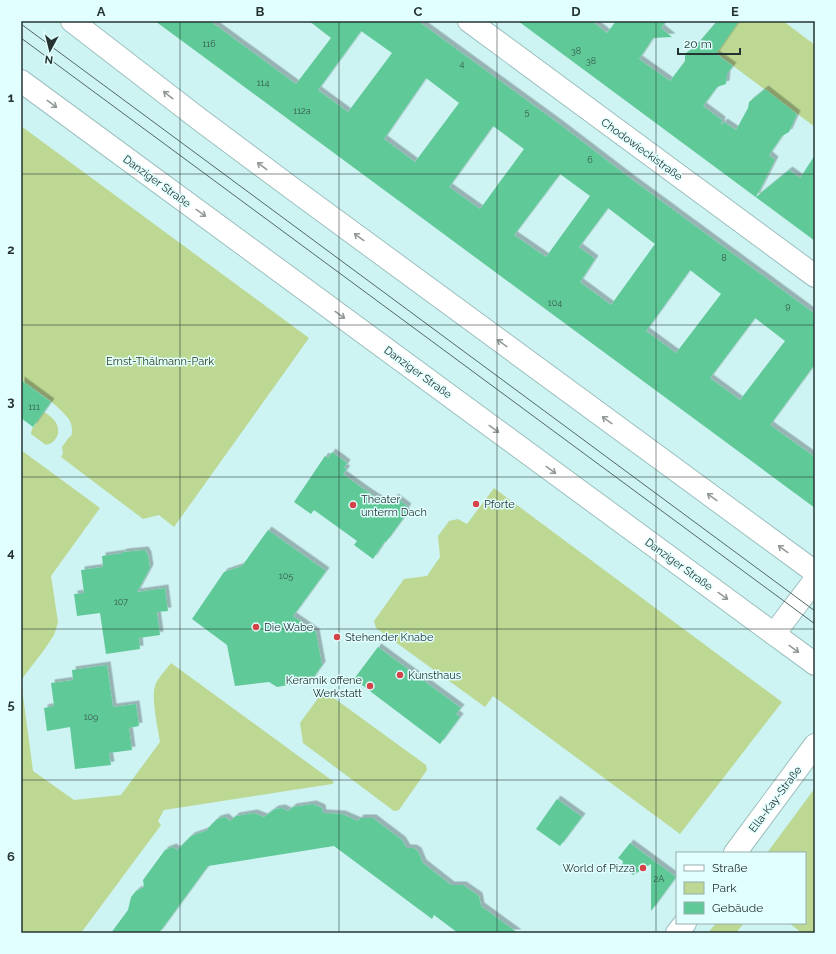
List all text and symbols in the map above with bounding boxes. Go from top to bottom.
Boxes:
text: A [97,4,106,19]
text: B [256,4,265,19]
text: C [414,4,423,19]
text: D [571,4,581,19]
text: E [731,4,739,19]
north arrow [30,30,70,70]
scale bar [678,30,740,56]
text: 20 m [684,37,712,51]
house number: 116 [202,39,216,49]
house number: 38 [571,46,581,56]
text: N [44,52,54,66]
house number: 38 [586,56,596,66]
house number: 4 [460,59,465,69]
house number: 114 [257,78,269,88]
text: 1 [8,90,15,105]
one-way arrow [162,91,173,99]
one-way arrow [47,100,58,108]
house number: 112a [293,106,311,116]
house number: 5 [525,107,530,117]
street label: Chodowieckistraße [599,116,685,184]
street label: Danziger Straße [120,153,193,211]
house number: 6 [587,155,593,165]
one-way arrow [257,162,268,170]
one-way arrow [195,209,206,217]
one-way arrow [353,233,364,241]
text: 2 [7,242,15,257]
house number: 8 [721,253,727,263]
house number: 104 [548,298,562,308]
house number: 9 [785,301,791,311]
one-way arrow [334,311,345,319]
one-way arrow [497,338,508,347]
street label: Danziger Straße [381,344,454,402]
park label: Ernst-Thälmann-Park [106,355,214,368]
text: 3 [7,394,15,409]
house number: 111 [28,402,40,412]
one-way arrow [601,415,612,424]
one-way arrow [489,425,500,433]
one-way arrow [545,466,556,474]
one-way arrow [706,492,717,501]
place label: Theater unterm Dach [361,493,427,519]
place label: Pforte [484,498,515,511]
marker: Pforte [471,499,481,509]
marker: Theater unterm Dach [348,500,358,510]
street label: Danziger Straße [642,536,715,594]
text: 4 [7,545,15,560]
one-way arrow [778,545,789,553]
house number: 105 [279,571,293,581]
one-way arrow [717,592,728,600]
house number: 107 [114,597,128,607]
place label: Die Wabe [264,621,314,634]
marker: Die Wabe [251,622,261,632]
place label: Stehender Knabe [345,631,434,644]
marker: Stehender Knabe [332,632,342,642]
one-way arrow [789,645,800,653]
place label: Kunsthaus [408,669,461,682]
marker: Kunsthaus [395,670,405,680]
place label: Keramik offene Werkstatt [286,674,363,700]
marker: Keramik offene Werkstatt [365,681,375,691]
text: 5 [7,697,15,712]
house number: 109 [84,712,98,722]
street label: Ella-Kay-Straße [746,763,805,835]
text: 6 [7,849,15,864]
legend [676,852,806,924]
text: Straße [712,861,748,875]
place label: World of Pizza [562,862,635,875]
marker: World of Pizza [638,863,648,873]
house number: 2A [654,874,664,884]
text: Park [712,881,737,895]
text: Gebäude [712,901,763,915]

